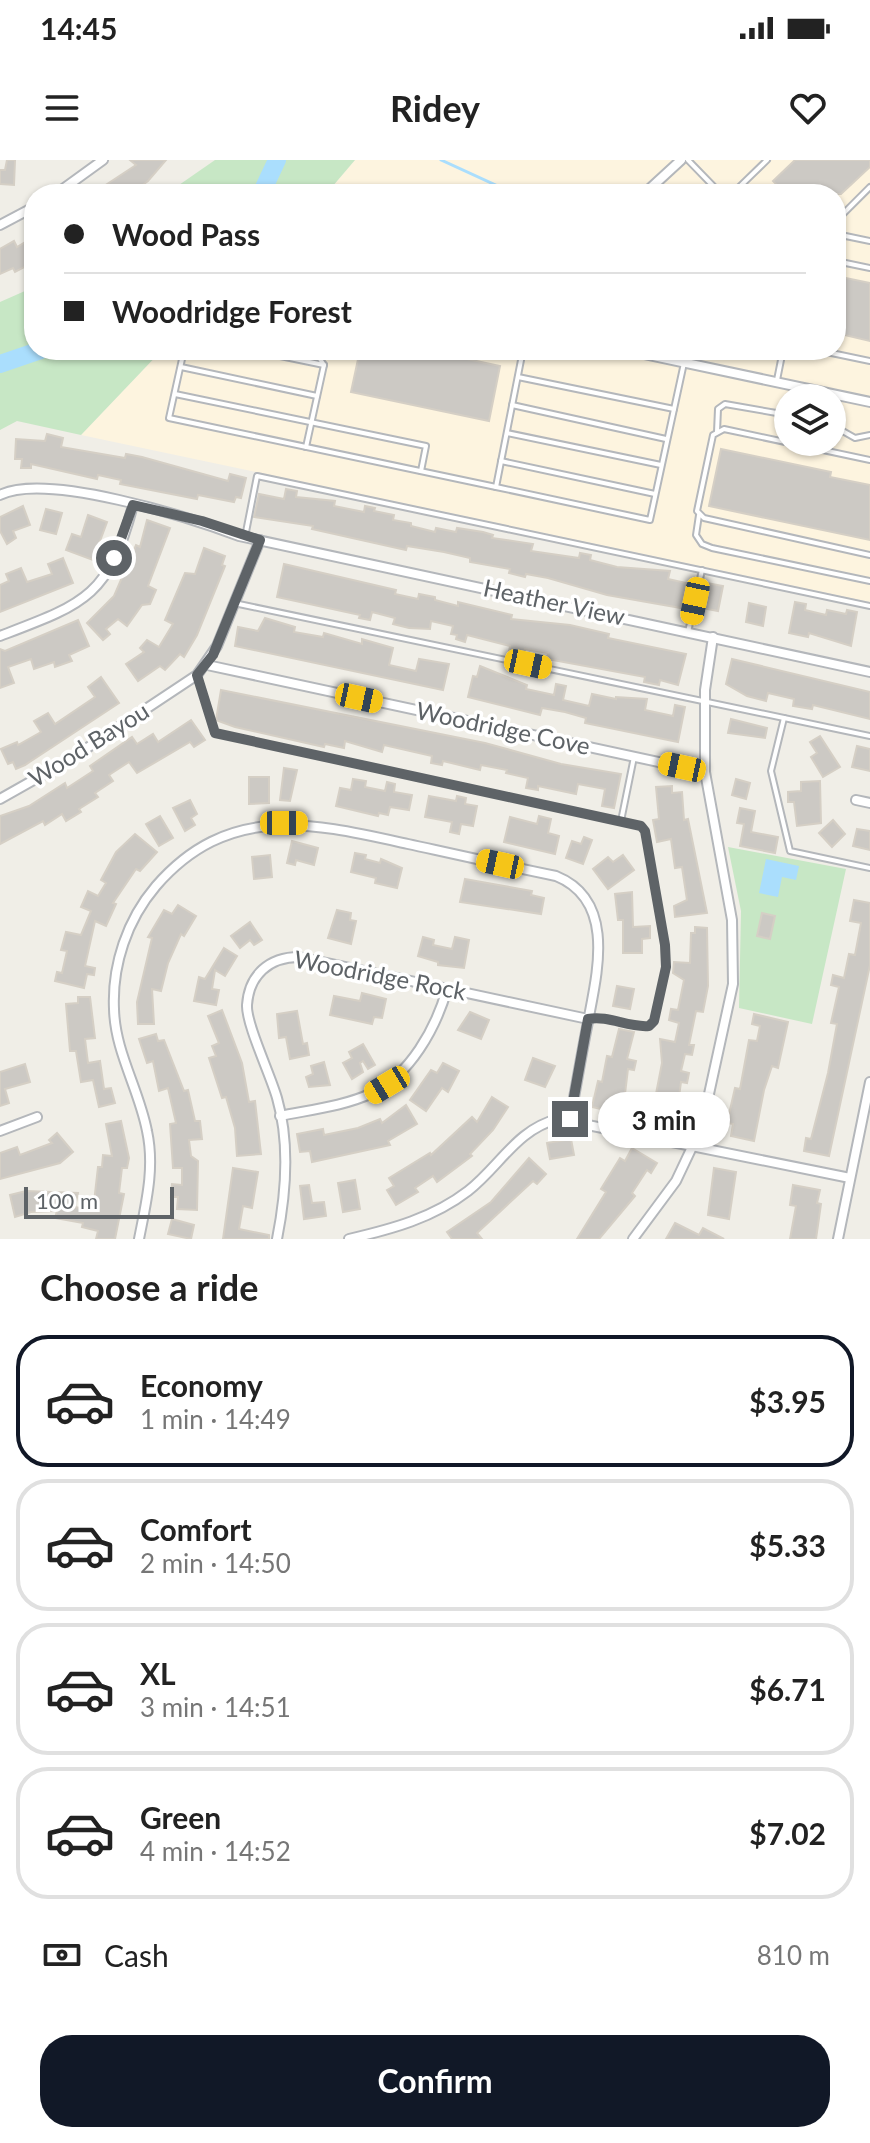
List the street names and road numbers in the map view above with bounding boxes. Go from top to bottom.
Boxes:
street label: Heather View [481,572,628,631]
street label: Wood Bayou [23,695,154,792]
street label: Woodridge Cove [414,695,593,760]
street label: Woodridge Rock [292,944,470,1006]

